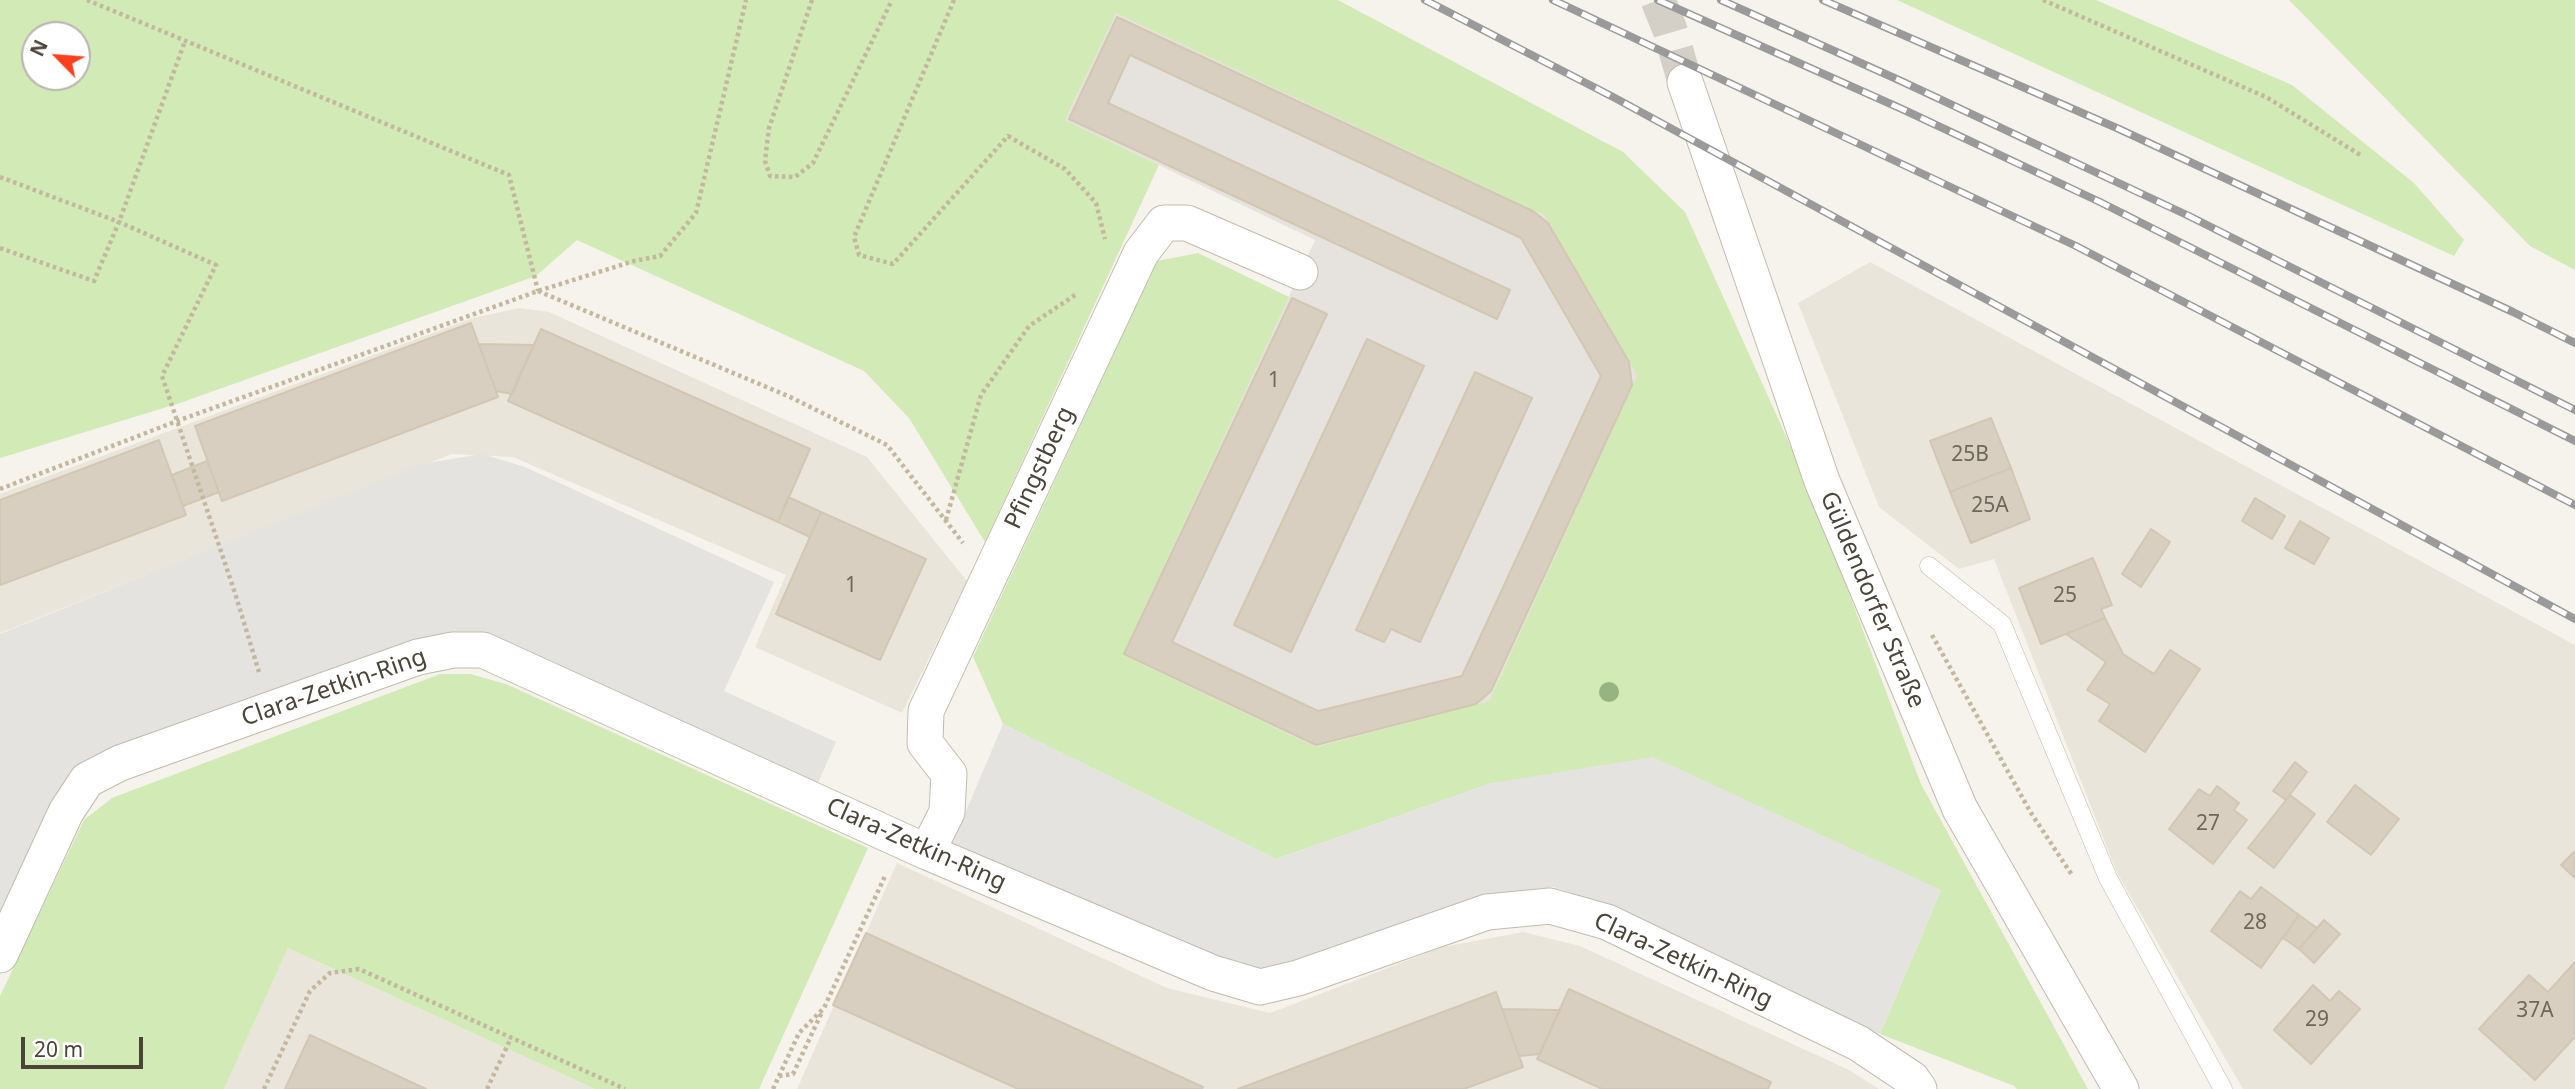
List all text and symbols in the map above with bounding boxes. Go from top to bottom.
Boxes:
north arrow [21,21,91,91]
text: N [24,35,54,60]
house number: 1 [1268,368,1280,394]
street label: Pfingstberg [999,402,1081,534]
house number: 25B [1951,442,1989,468]
street label: Güldendorfer Straße [1813,488,1931,712]
house number: 25A [1971,493,2009,519]
house number: 1 [845,573,857,599]
house number: 25 [2053,583,2077,609]
street label: Clara-Zetkin-Ring [238,643,430,733]
street label: Clara-Zetkin-Ring [822,792,1010,898]
house number: 27 [2196,811,2220,837]
street label: Clara-Zetkin-Ring [1589,907,1777,1015]
house number: 28 [2243,910,2267,936]
house number: 37A [2516,998,2554,1024]
house number: 29 [2305,1007,2329,1033]
scale bar [24,1023,147,1066]
text: 20 m [34,1035,83,1063]

